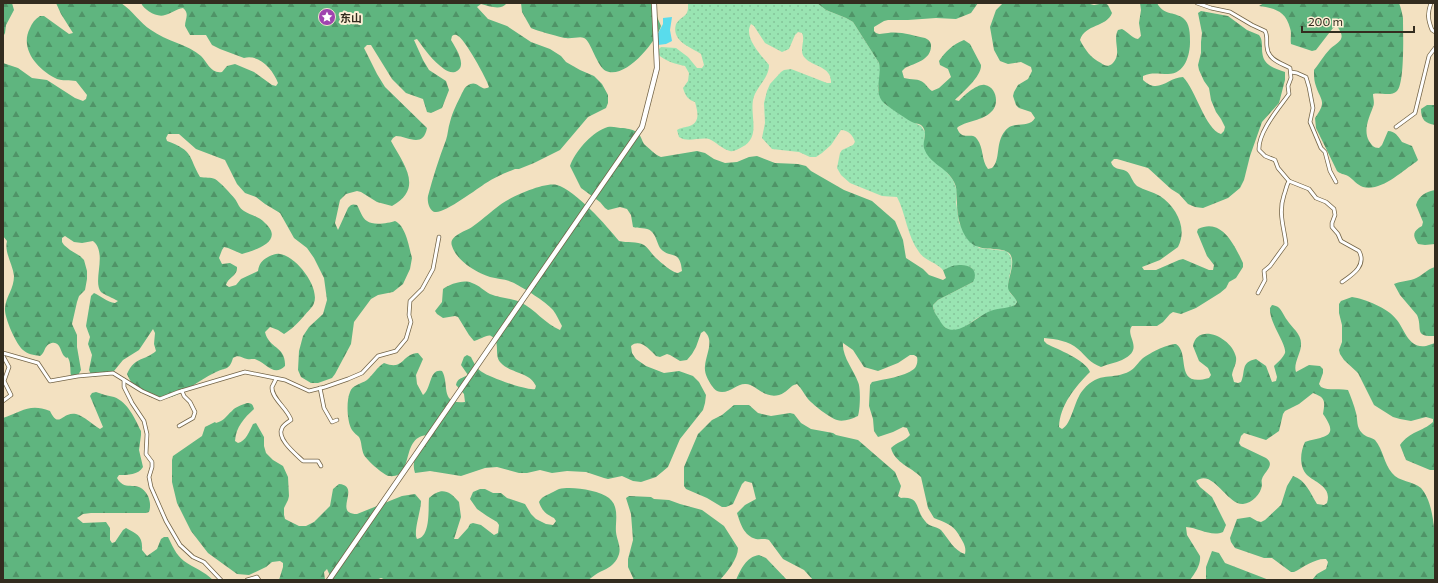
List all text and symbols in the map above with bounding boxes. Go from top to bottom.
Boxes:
place icon: 东山 [317,7,337,27]
scale bar [1302,8,1414,34]
place label: 东山 [340,11,362,24]
text: 200 m [1308,14,1343,28]

